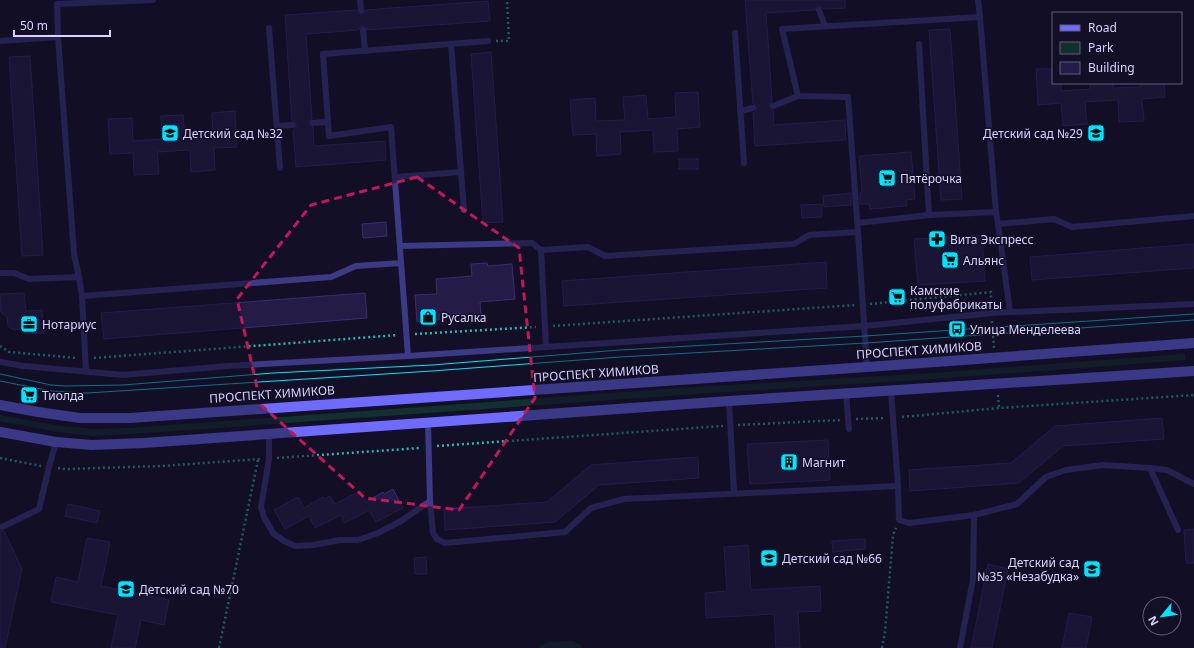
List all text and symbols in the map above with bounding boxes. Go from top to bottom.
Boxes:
scale bar [14,12,110,38]
legend [1052,12,1182,84]
text: 50 m [20,17,48,34]
text: Road [1088,19,1117,36]
text: Park [1088,39,1114,56]
text: Building [1088,59,1135,76]
school or university icon: Детский сад №32 [160,123,180,143]
school or university icon: Детский сад №29 [1086,123,1106,143]
place label: Детский сад №32 [183,125,283,142]
place label: Детский сад №29 [983,125,1083,142]
supermarket icon: Пятёрочка [877,168,897,188]
place label: Пятёрочка [900,170,962,187]
pharmacy icon: Вита Экспресс [927,229,947,249]
place label: Вита Экспресс [950,231,1033,248]
supermarket icon: Альянс [940,250,960,270]
place label: Альянс [963,252,1004,269]
place label: Камские полуфабрикаты [910,282,1002,313]
supermarket icon: Камские полуфабрикаты [887,287,907,307]
shop icon: Русалка [418,307,438,327]
place label: Русалка [441,309,486,326]
office icon: Нотариус [19,314,39,334]
place label: Нотариус [42,316,97,333]
bus stop icon: Улица Менделеева [947,319,967,339]
place label: Улица Менделеева [970,321,1081,338]
street label: ПРОСПЕКТ ХИМИКОВ [856,337,983,363]
street label: ПРОСПЕКТ ХИМИКОВ [533,360,660,386]
street label: ПРОСПЕКТ ХИМИКОВ [209,381,336,407]
supermarket icon: Тиолда [19,385,39,405]
place label: Тиолда [42,387,84,404]
building icon: Магнит [779,452,799,472]
place label: Магнит [802,454,846,471]
school or university icon: Детский сад №66 [759,548,779,568]
place label: Детский сад №66 [782,550,882,567]
place label: Детский сад №35 «Незабудка» [977,554,1080,585]
school or university icon: Детский сад №35 «Незабудка» [1082,559,1102,579]
school or university icon: Детский сад №70 [116,579,136,599]
place label: Детский сад №70 [139,581,239,598]
north arrow [1142,596,1182,636]
text: N [1144,614,1162,629]

